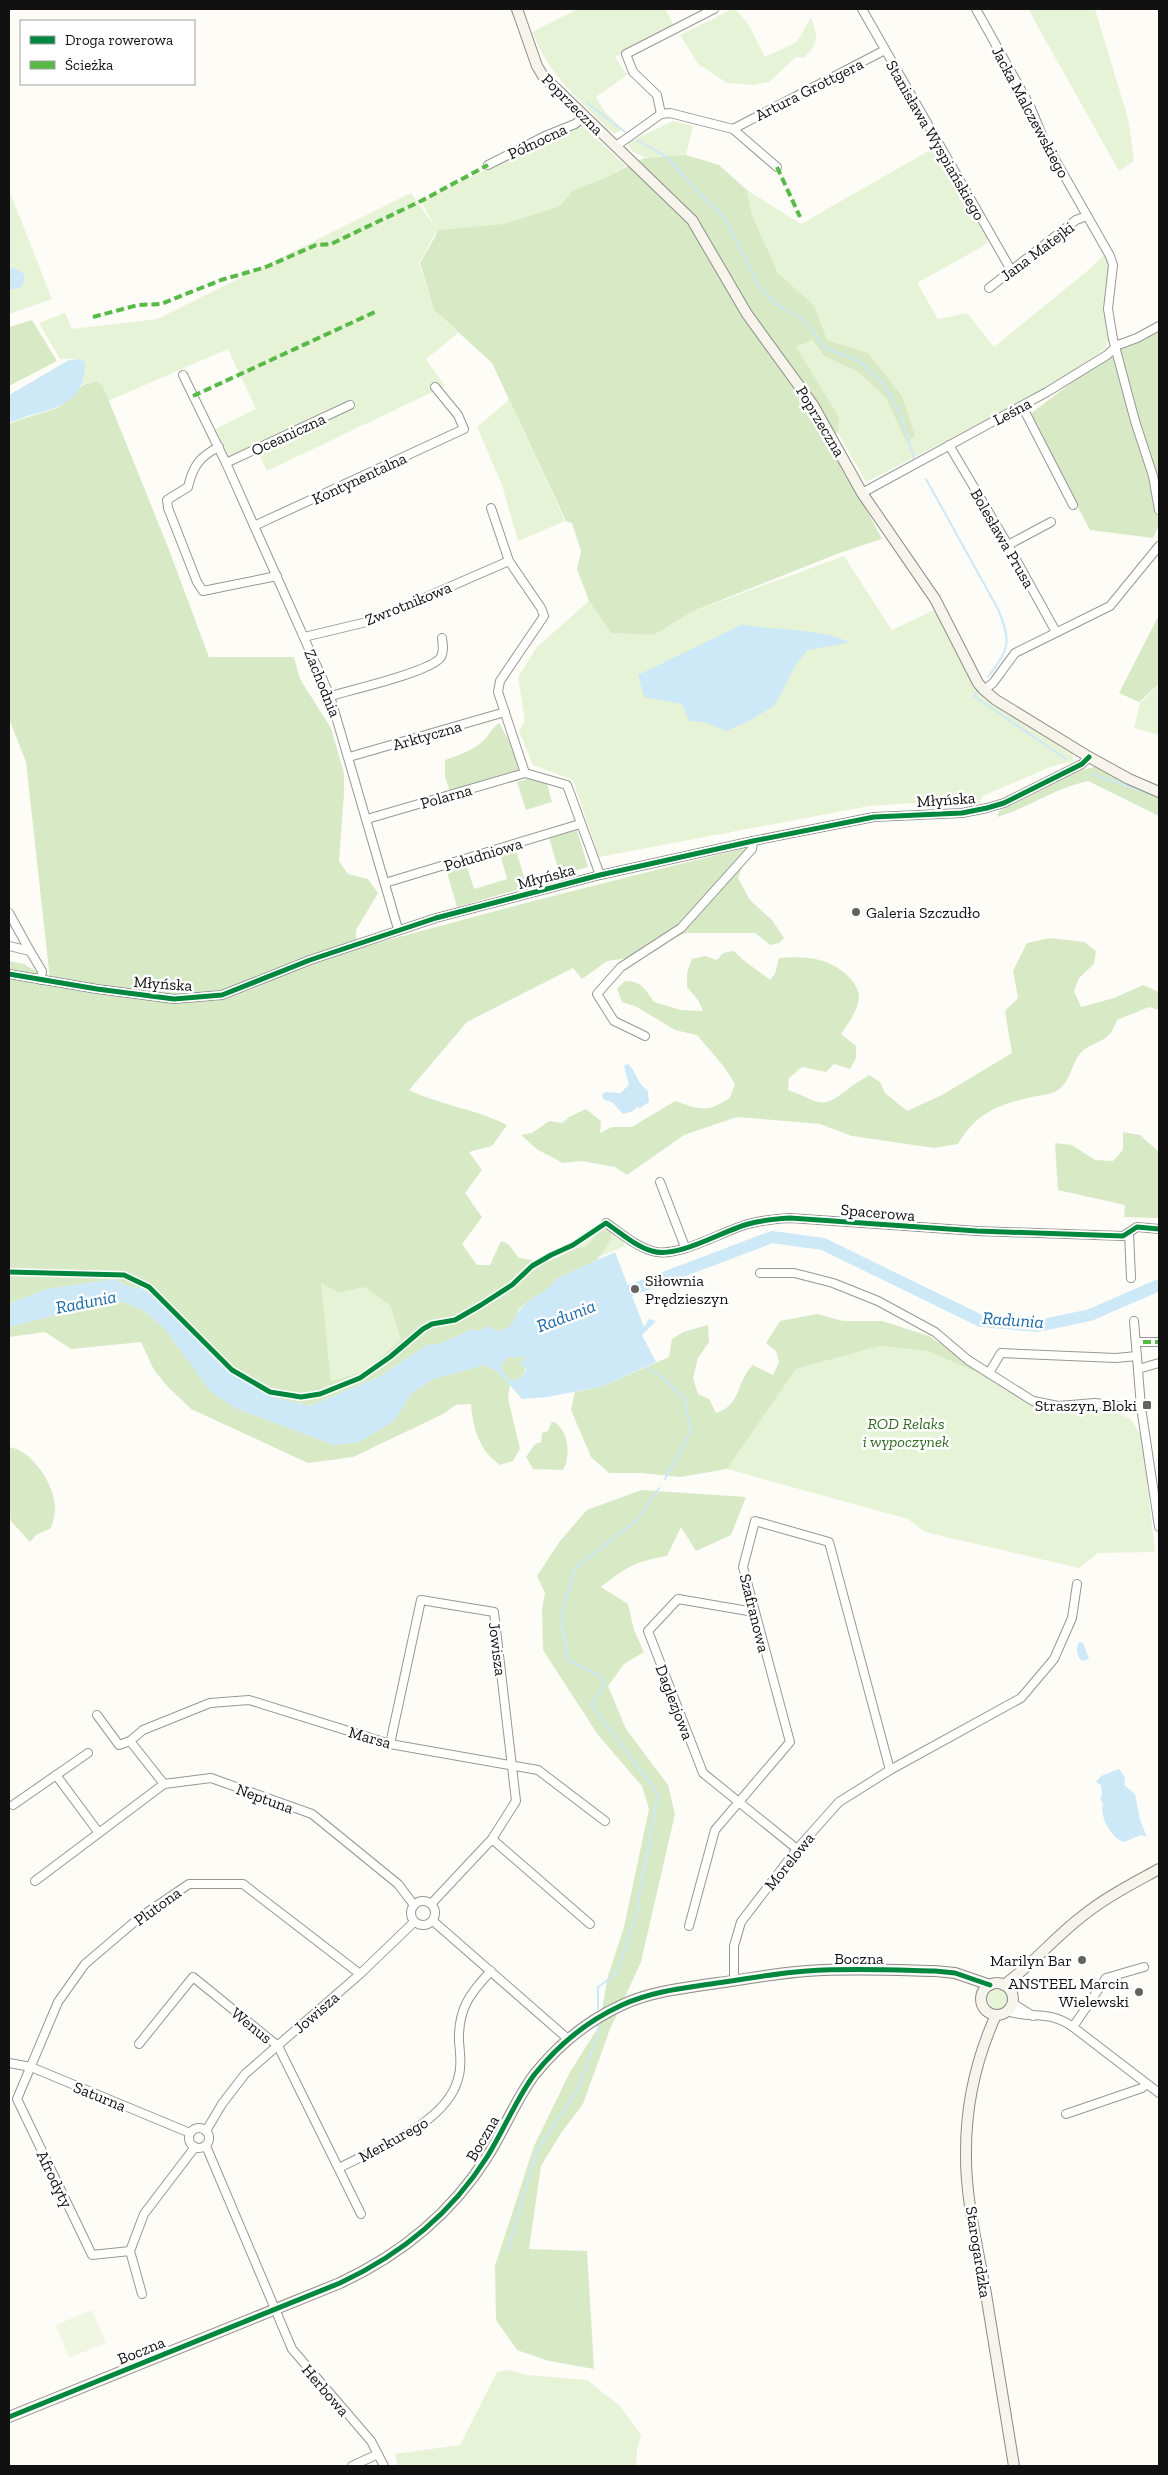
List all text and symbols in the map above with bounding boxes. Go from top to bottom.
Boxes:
legend [20,20,195,85]
text: Droga rowerowa [65,31,173,49]
street label: Jacka Malczewskiego [988,43,1073,181]
street label: Artura Grottgera [752,54,867,125]
text: Ścieżka [65,56,113,74]
street label: Stanisława Wyspiańskiego [882,57,989,224]
street label: Poprzeczna [538,70,608,139]
street label: Północna [505,119,570,163]
street label: Jana Matejki [997,217,1078,285]
street label: Poprzeczna [792,382,849,460]
street label: Leśna [990,394,1035,429]
street label: Oceaniczna [248,409,329,460]
street label: Kontynentalna [309,448,410,509]
street label: Bolesława Prusa [966,485,1039,592]
street label: Zwrotnikowa [362,577,454,629]
street label: Zachodnia [300,646,345,720]
street label: Arktyczna [390,716,464,754]
street label: Polarna [418,780,474,813]
street label: Młyńska [916,788,976,811]
street label: Południowa [442,833,525,875]
street label: Młyńska [515,860,577,893]
place label: Galeria Szczudło [866,903,980,922]
marker: Galeria Szczudło [850,906,862,918]
street label: Młyńska [133,972,193,995]
street label: Spacerowa [840,1200,916,1225]
place label: Siłownia Prędzieszyn [645,1271,729,1308]
marker: Siłownia Prędzieszyn [629,1283,641,1295]
water label: Radunia [54,1285,118,1319]
water label: Radunia [533,1295,599,1337]
water label: Radunia [982,1307,1044,1333]
place label: Straszyn, Bloki [1035,1396,1138,1415]
marker: Straszyn, Bloki [1141,1399,1153,1411]
park label: ROD Relaks i wypoczynek [863,1414,949,1451]
street label: Szafranowa [736,1572,774,1655]
street label: Jowisza [485,1621,510,1677]
street label: Daglezjowa [652,1662,698,1743]
street label: Marsa [347,1722,393,1753]
street label: Neptuna [234,1779,296,1818]
street label: Morelowa [760,1829,818,1894]
street label: Plutona [130,1883,185,1930]
street label: Boczna [834,1949,884,1968]
place label: Marilyn Bar [990,1951,1072,1970]
marker: Marilyn Bar [1076,1954,1088,1966]
place label: ANSTEEL Marcin Wielewski [1008,1974,1130,2011]
marker: ANSTEEL Marcin Wielewski [1133,1986,1145,1998]
street label: Jowisza [290,1987,343,2037]
street label: Wenus [227,2003,276,2048]
street label: Saturna [71,2077,129,2116]
street label: Boczna [462,2112,503,2164]
street label: Merkurego [355,2113,431,2166]
street label: Afrodyty [33,2148,77,2212]
street label: Starogardzka [962,2205,995,2300]
street label: Boczna [115,2332,168,2369]
street label: Herbowa [298,2360,353,2420]

